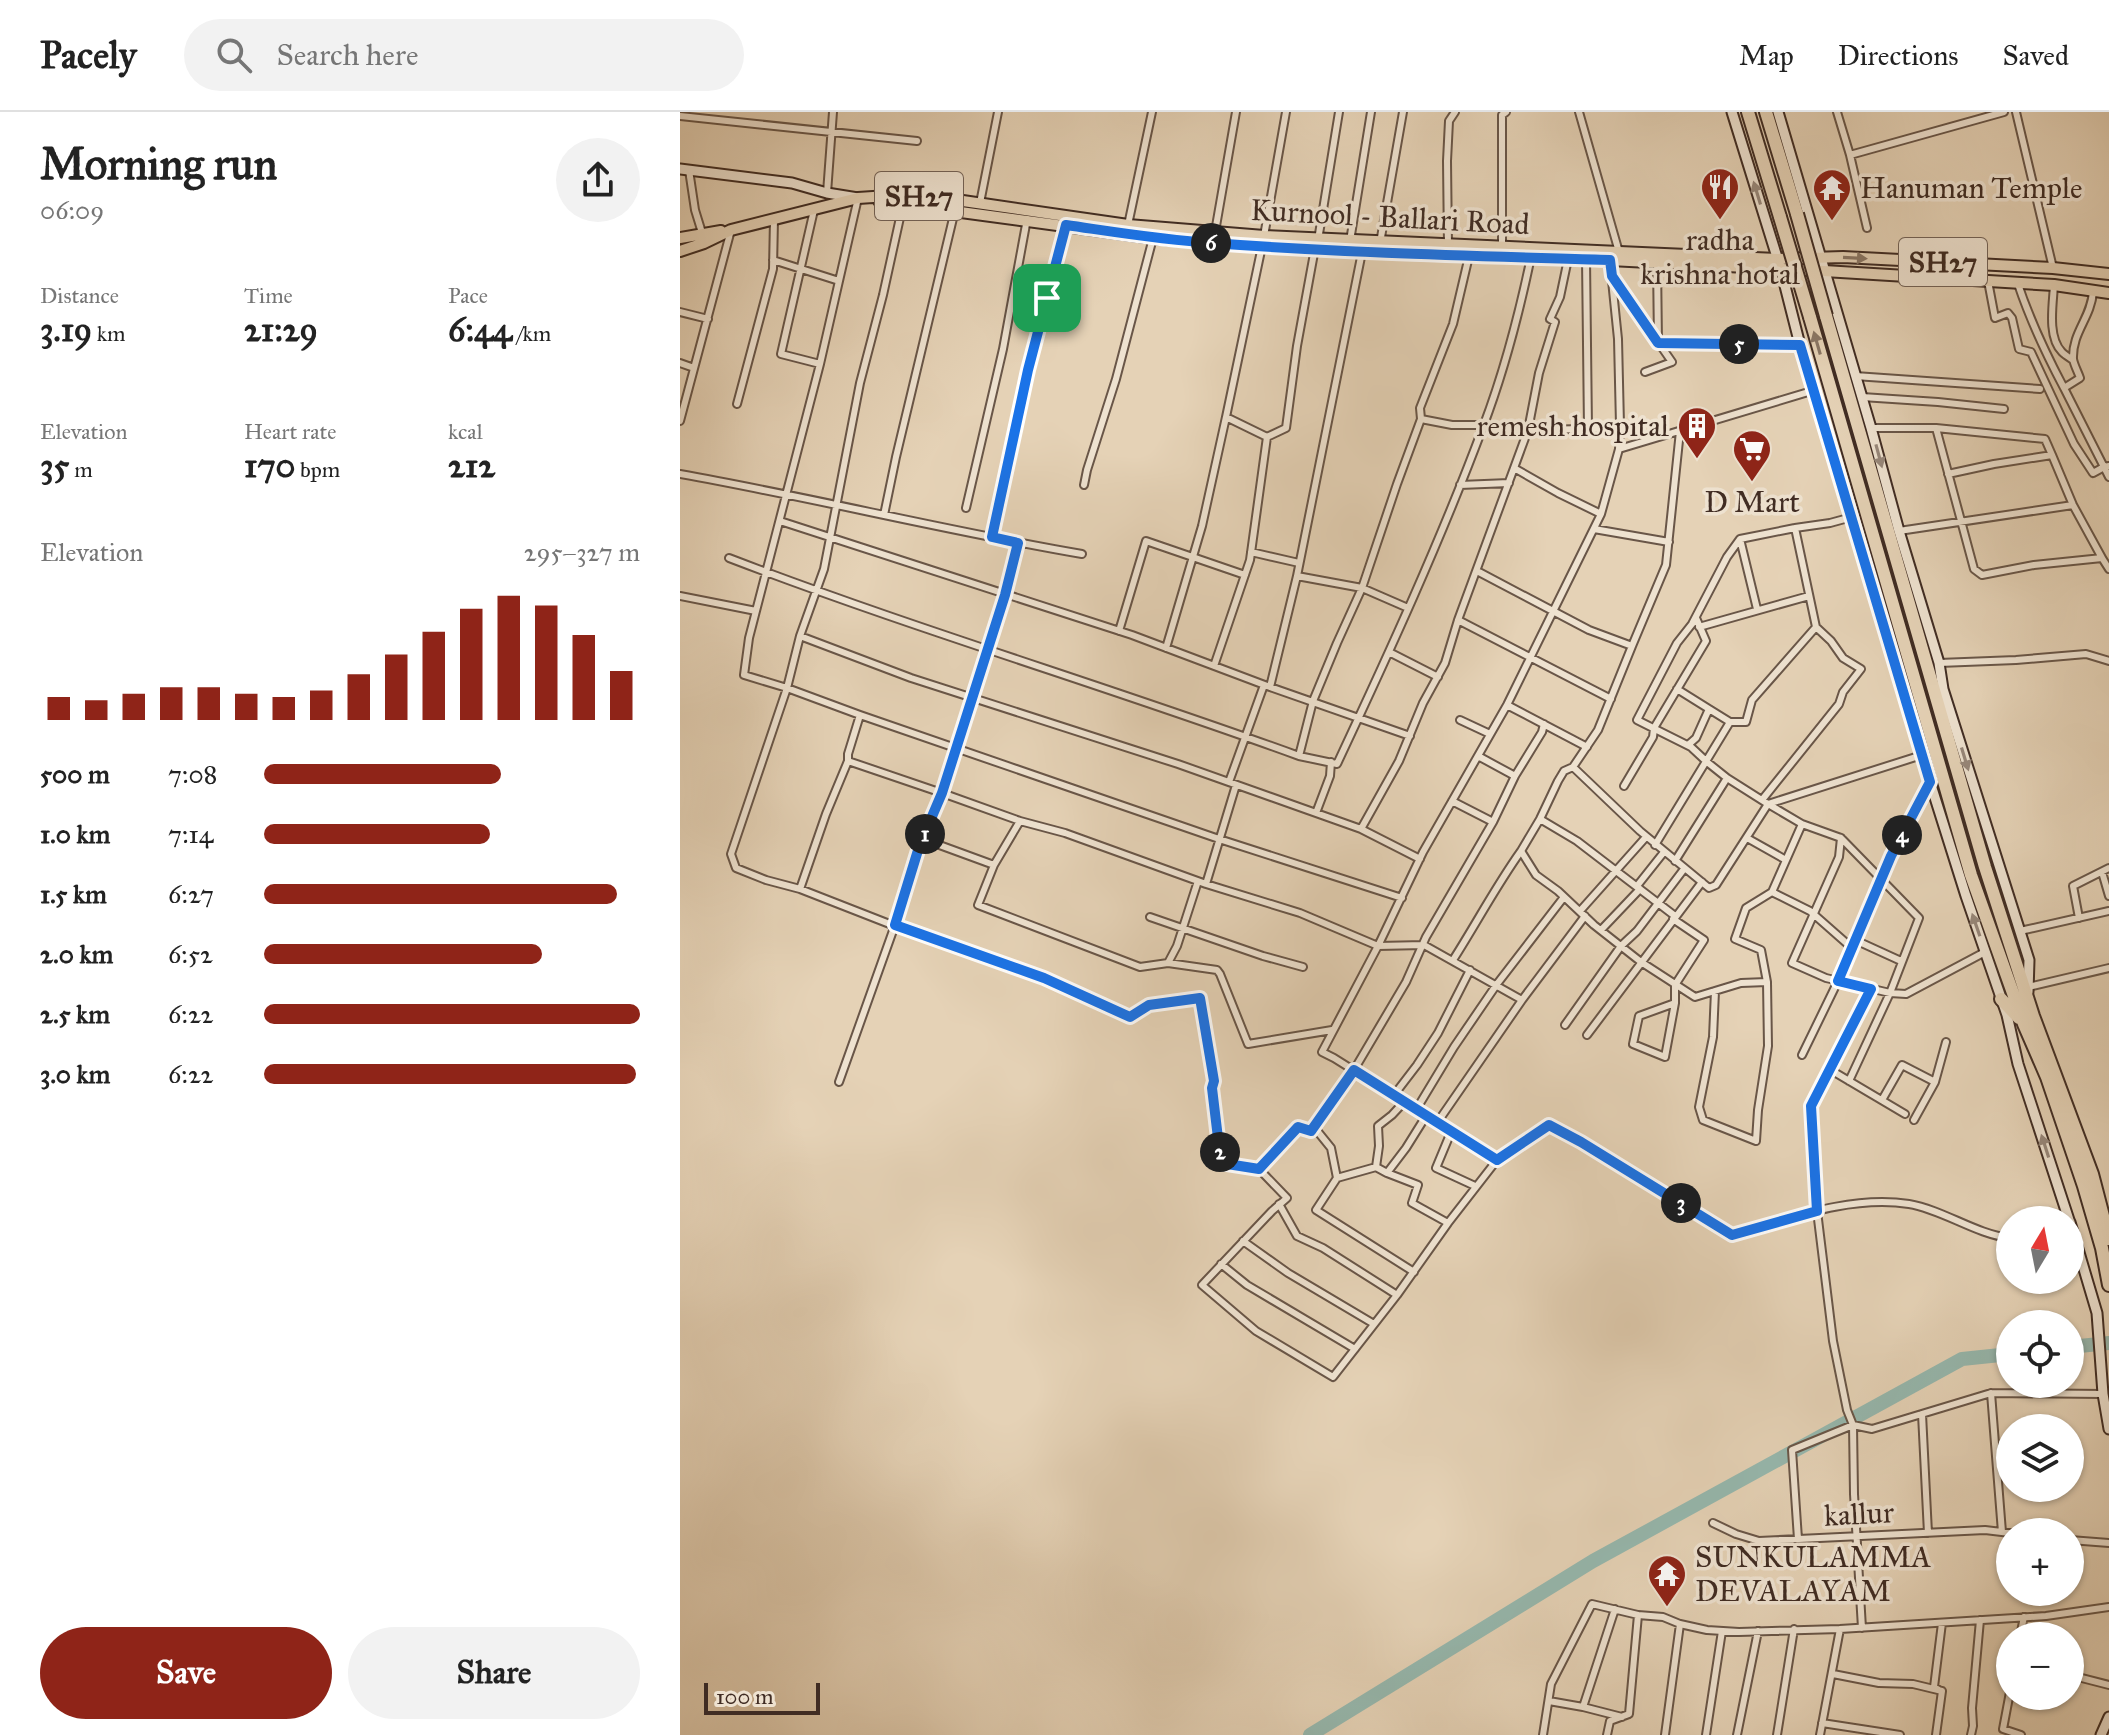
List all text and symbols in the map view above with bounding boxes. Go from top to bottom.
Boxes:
search box [184,19,744,91]
text: Pacely [40,32,136,78]
icon: search [212,33,256,77]
text: Search here [276,37,418,73]
text: Map [1739,38,1794,73]
text: Directions [1838,38,1959,73]
text: Saved [2003,38,2069,73]
text: Morning run [40,137,277,191]
button: share [556,138,640,222]
restaurant icon: radha krishna hotal [1699,166,1741,221]
temple icon: Hanuman Temple [1811,167,1853,222]
place label: Hanuman Temple [1860,170,2082,206]
road number: SH27 [875,172,963,220]
one-way arrow [1750,181,1763,205]
street label: Kurnool - Ballari Road [1250,192,1530,242]
text: 06:09 [40,194,104,226]
place label: radha krishna hotal [1640,222,1801,292]
pin: 6 [1191,223,1231,263]
text: 6 [1205,229,1217,256]
road number: SH27 [1899,238,1987,286]
one-way arrow [1843,251,1868,264]
pin [1013,264,1081,332]
icon: arrive [1025,276,1069,320]
text: Distance [40,282,119,309]
text: Time [244,282,293,309]
text: Pace [448,282,488,309]
text: 3.19 [40,309,92,350]
text: 21:29 [244,309,318,350]
text: 6:44 [448,309,512,350]
text: km [92,320,126,347]
text: /km [512,320,551,347]
pin: 5 [1719,324,1759,364]
text: 5 [1734,330,1744,357]
one-way arrow [1810,330,1823,354]
building icon: remesh hospital [1676,405,1718,460]
place label: remesh hospital [1476,408,1670,444]
text: Elevation [40,418,127,445]
text: Heart rate [244,418,337,445]
text: kcal [448,418,483,445]
supermarket icon: D Mart [1731,428,1773,483]
one-way arrow [1873,443,1885,468]
text: 35 [40,445,69,486]
text: 170 [244,445,295,486]
text: 212 [448,445,495,486]
text: m [69,456,93,483]
text: bpm [295,456,340,483]
place label: D Mart [1704,484,1800,520]
text: Elevation [40,536,143,568]
text: 295–327 m [524,536,640,568]
one-way arrow [1960,748,1972,772]
text: 500 m [40,758,110,790]
text: 7:08 [168,758,217,790]
pin: 1 [905,814,945,854]
pin: 4 [1882,815,1922,855]
text: 1.0 km [40,818,110,850]
text: 7:14 [168,818,213,850]
text: 1 [921,820,929,847]
text: 4 [1896,821,1908,848]
text: 1.5 km [40,878,107,910]
text: 6:27 [168,878,214,910]
one-way arrow [1969,913,1981,937]
text: 2.0 km [40,938,113,970]
text: 6:52 [168,938,213,970]
text: 2.5 km [40,998,110,1030]
text: 6:22 [168,998,213,1030]
text: 3.0 km [40,1058,110,1090]
text: 6:22 [168,1058,213,1090]
pin: 2 [1200,1132,1240,1172]
one-way arrow [2038,1134,2051,1158]
text: 2 [1215,1138,1225,1165]
pin: 3 [1661,1183,1701,1223]
text: 3 [1677,1189,1685,1216]
north arrow [1996,1206,2084,1294]
map controls [1996,1206,2084,1710]
button: locate [1996,1310,2084,1398]
button: layers [1996,1414,2084,1502]
street label: kallur [1823,1494,1896,1534]
button: + [1996,1518,2084,1606]
place label: SUNKULAMMA DEVALAYAM [1695,1539,1931,1609]
temple icon: SUNKULAMMA DEVALAYAM [1646,1553,1688,1608]
button: − [1996,1622,2084,1710]
button: Save [40,1627,332,1719]
button: Share [348,1627,640,1719]
scale bar [704,1679,820,1715]
text: 100 m [716,1683,773,1710]

